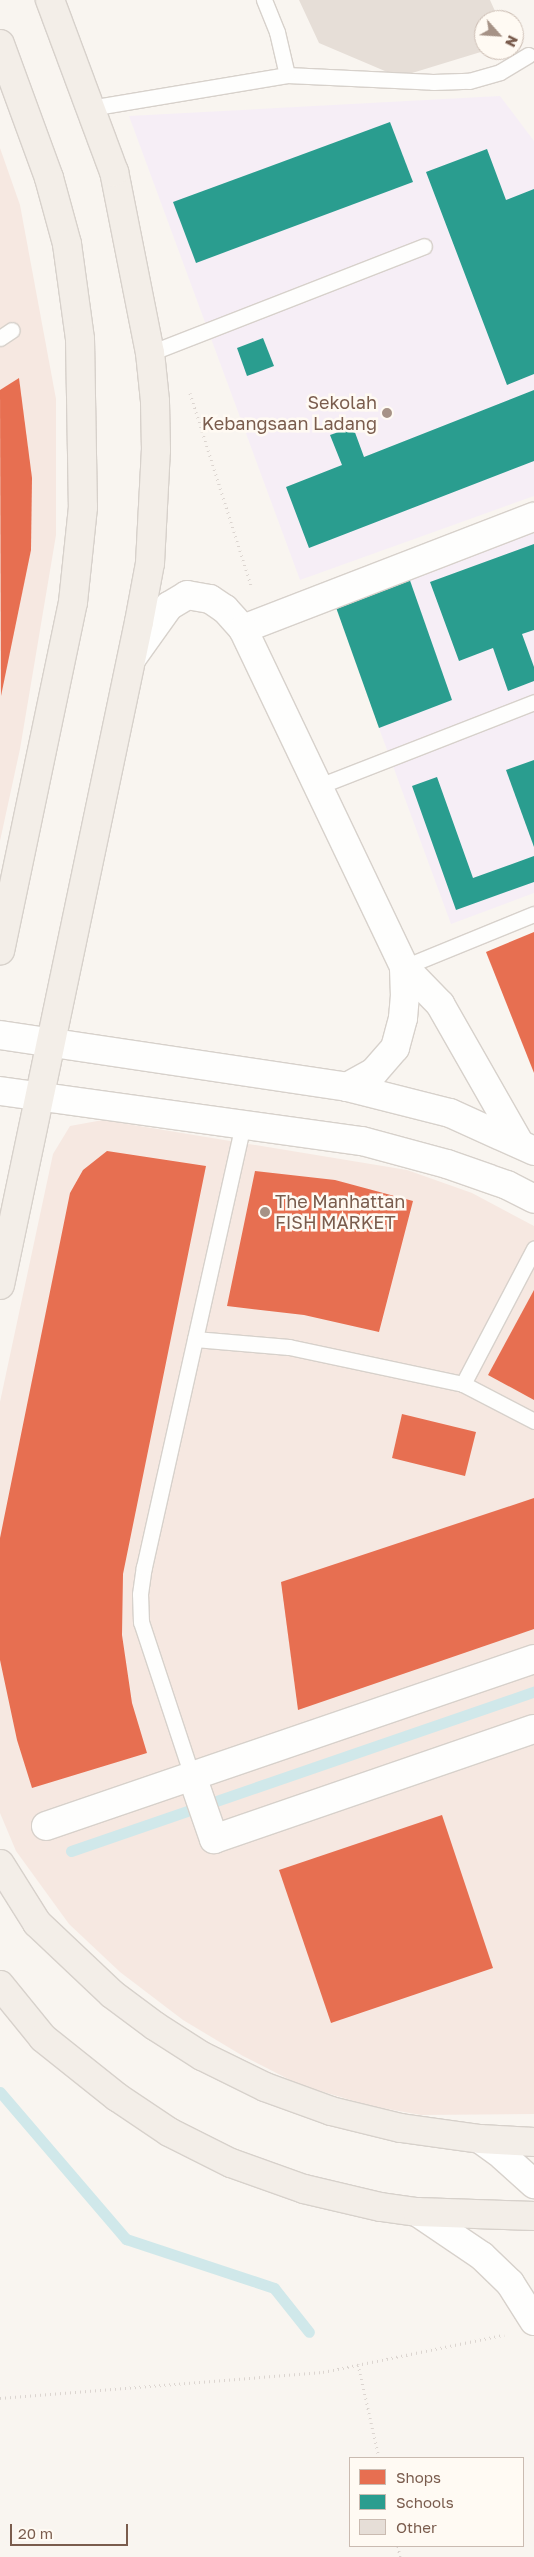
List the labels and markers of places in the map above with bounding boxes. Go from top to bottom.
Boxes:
place label: Sekolah Kebangsaan Ladang [202,392,377,434]
marker: Sekolah Kebangsaan Ladang [381,407,393,419]
place label: The Manhattan FISH MARKET [275,1191,405,1234]
marker: The Manhattan FISH MARKET [259,1206,271,1218]

